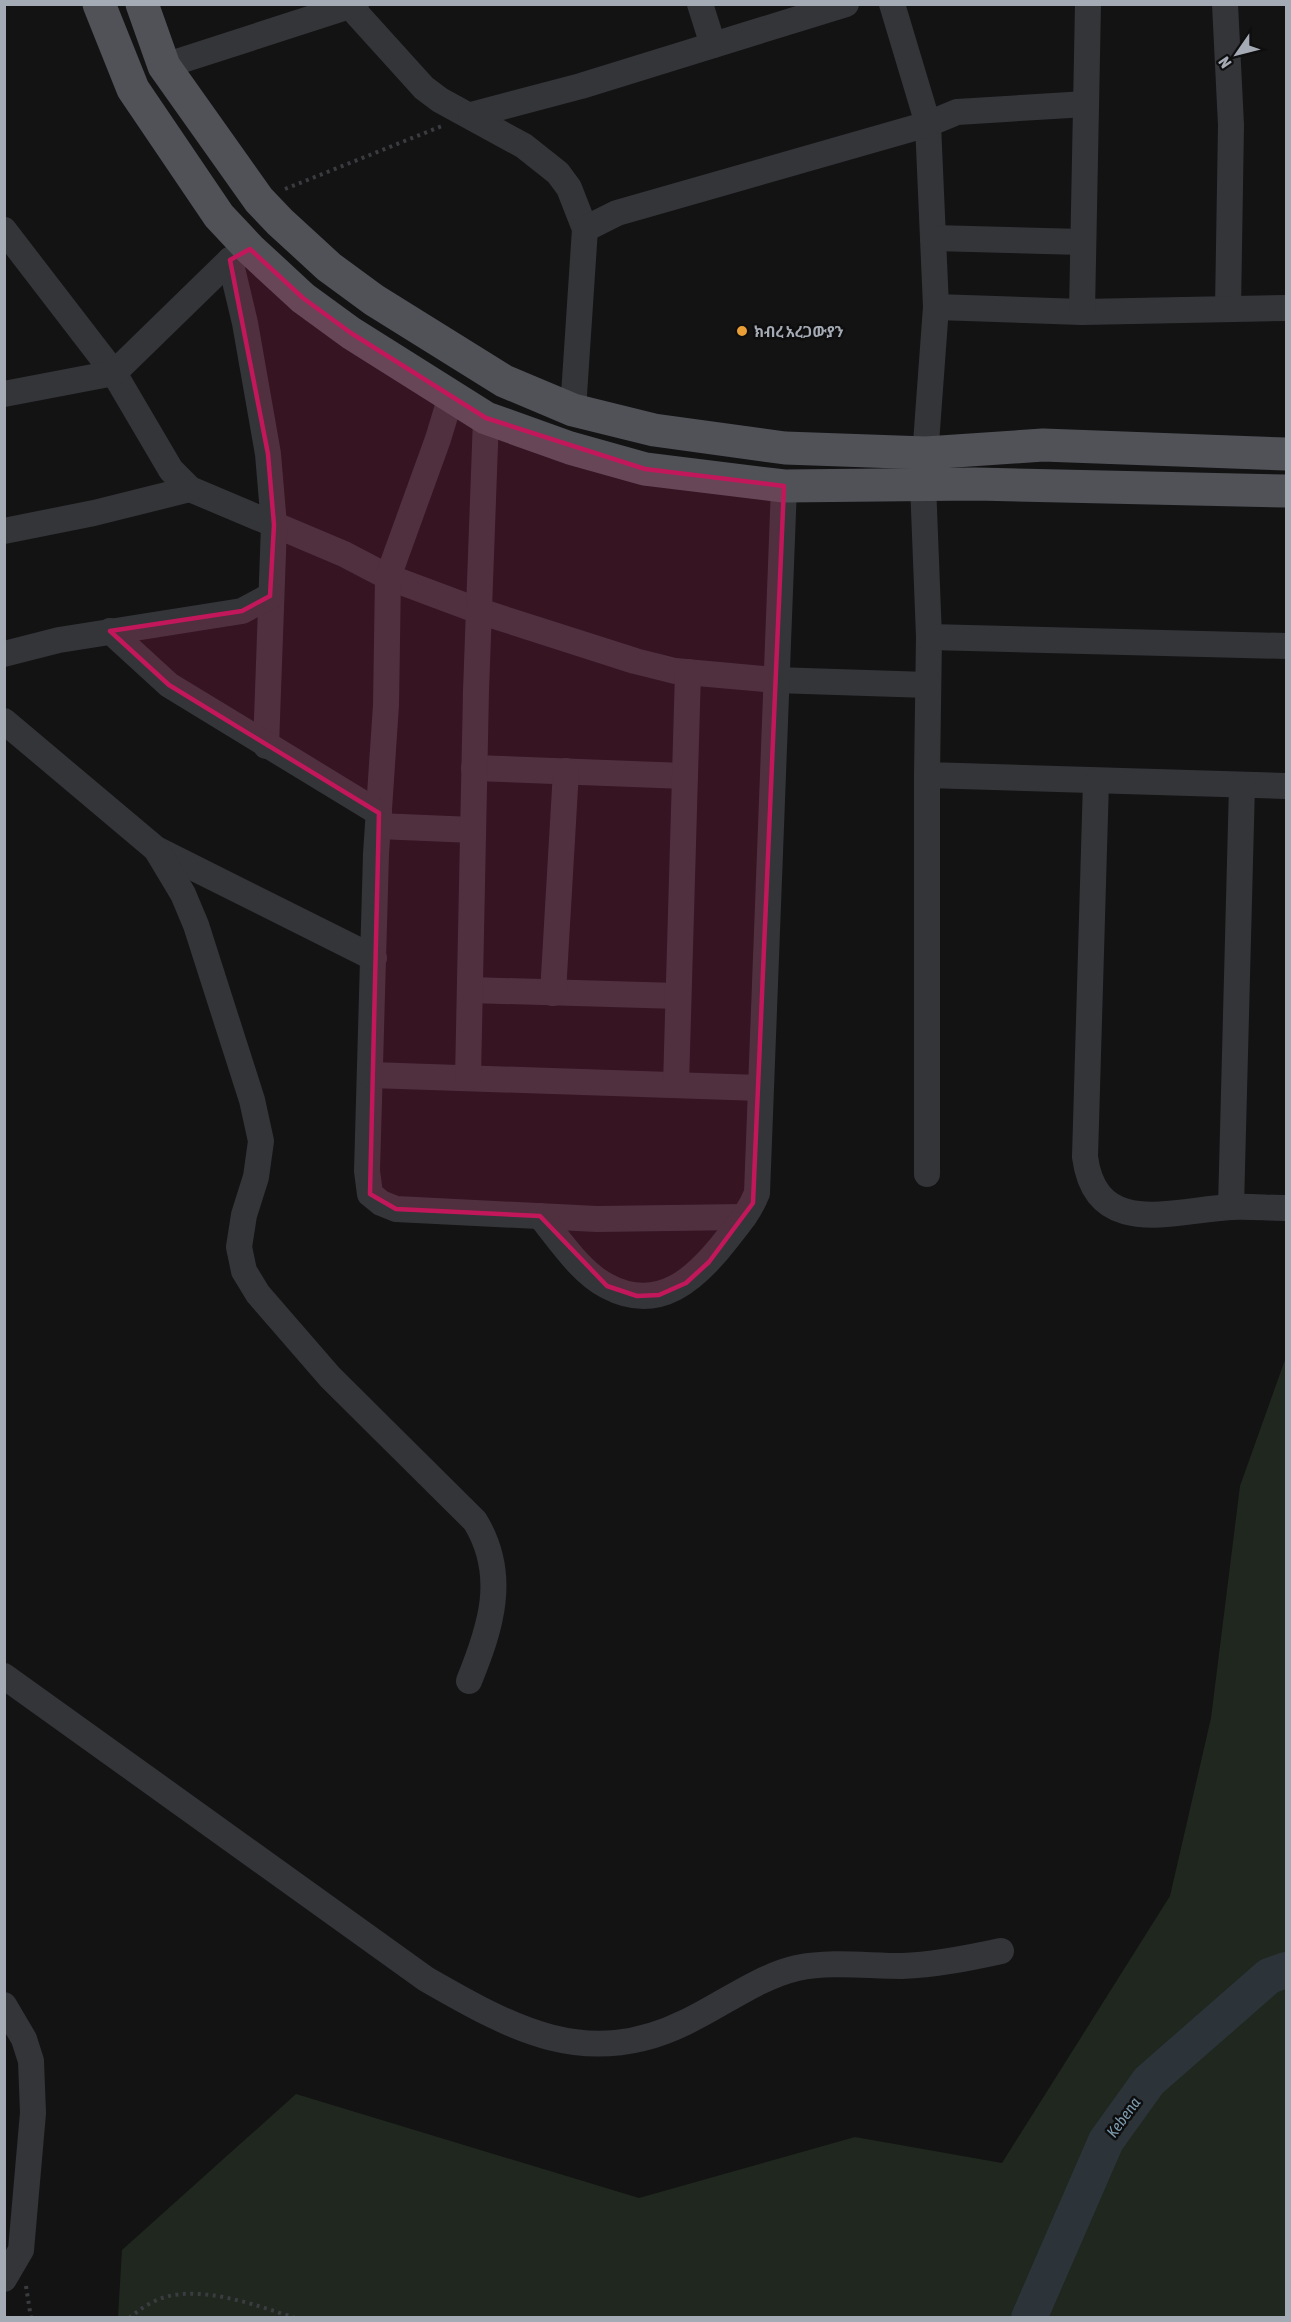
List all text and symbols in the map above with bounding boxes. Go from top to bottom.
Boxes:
north arrow [1207,24,1267,84]
text: N [1215,54,1235,72]
place label: ክብረ አረጋውያን [754,323,844,340]
marker: ክብረ አረጋውያን [735,324,749,338]
water label: Kebena [1103,2093,1144,2140]

